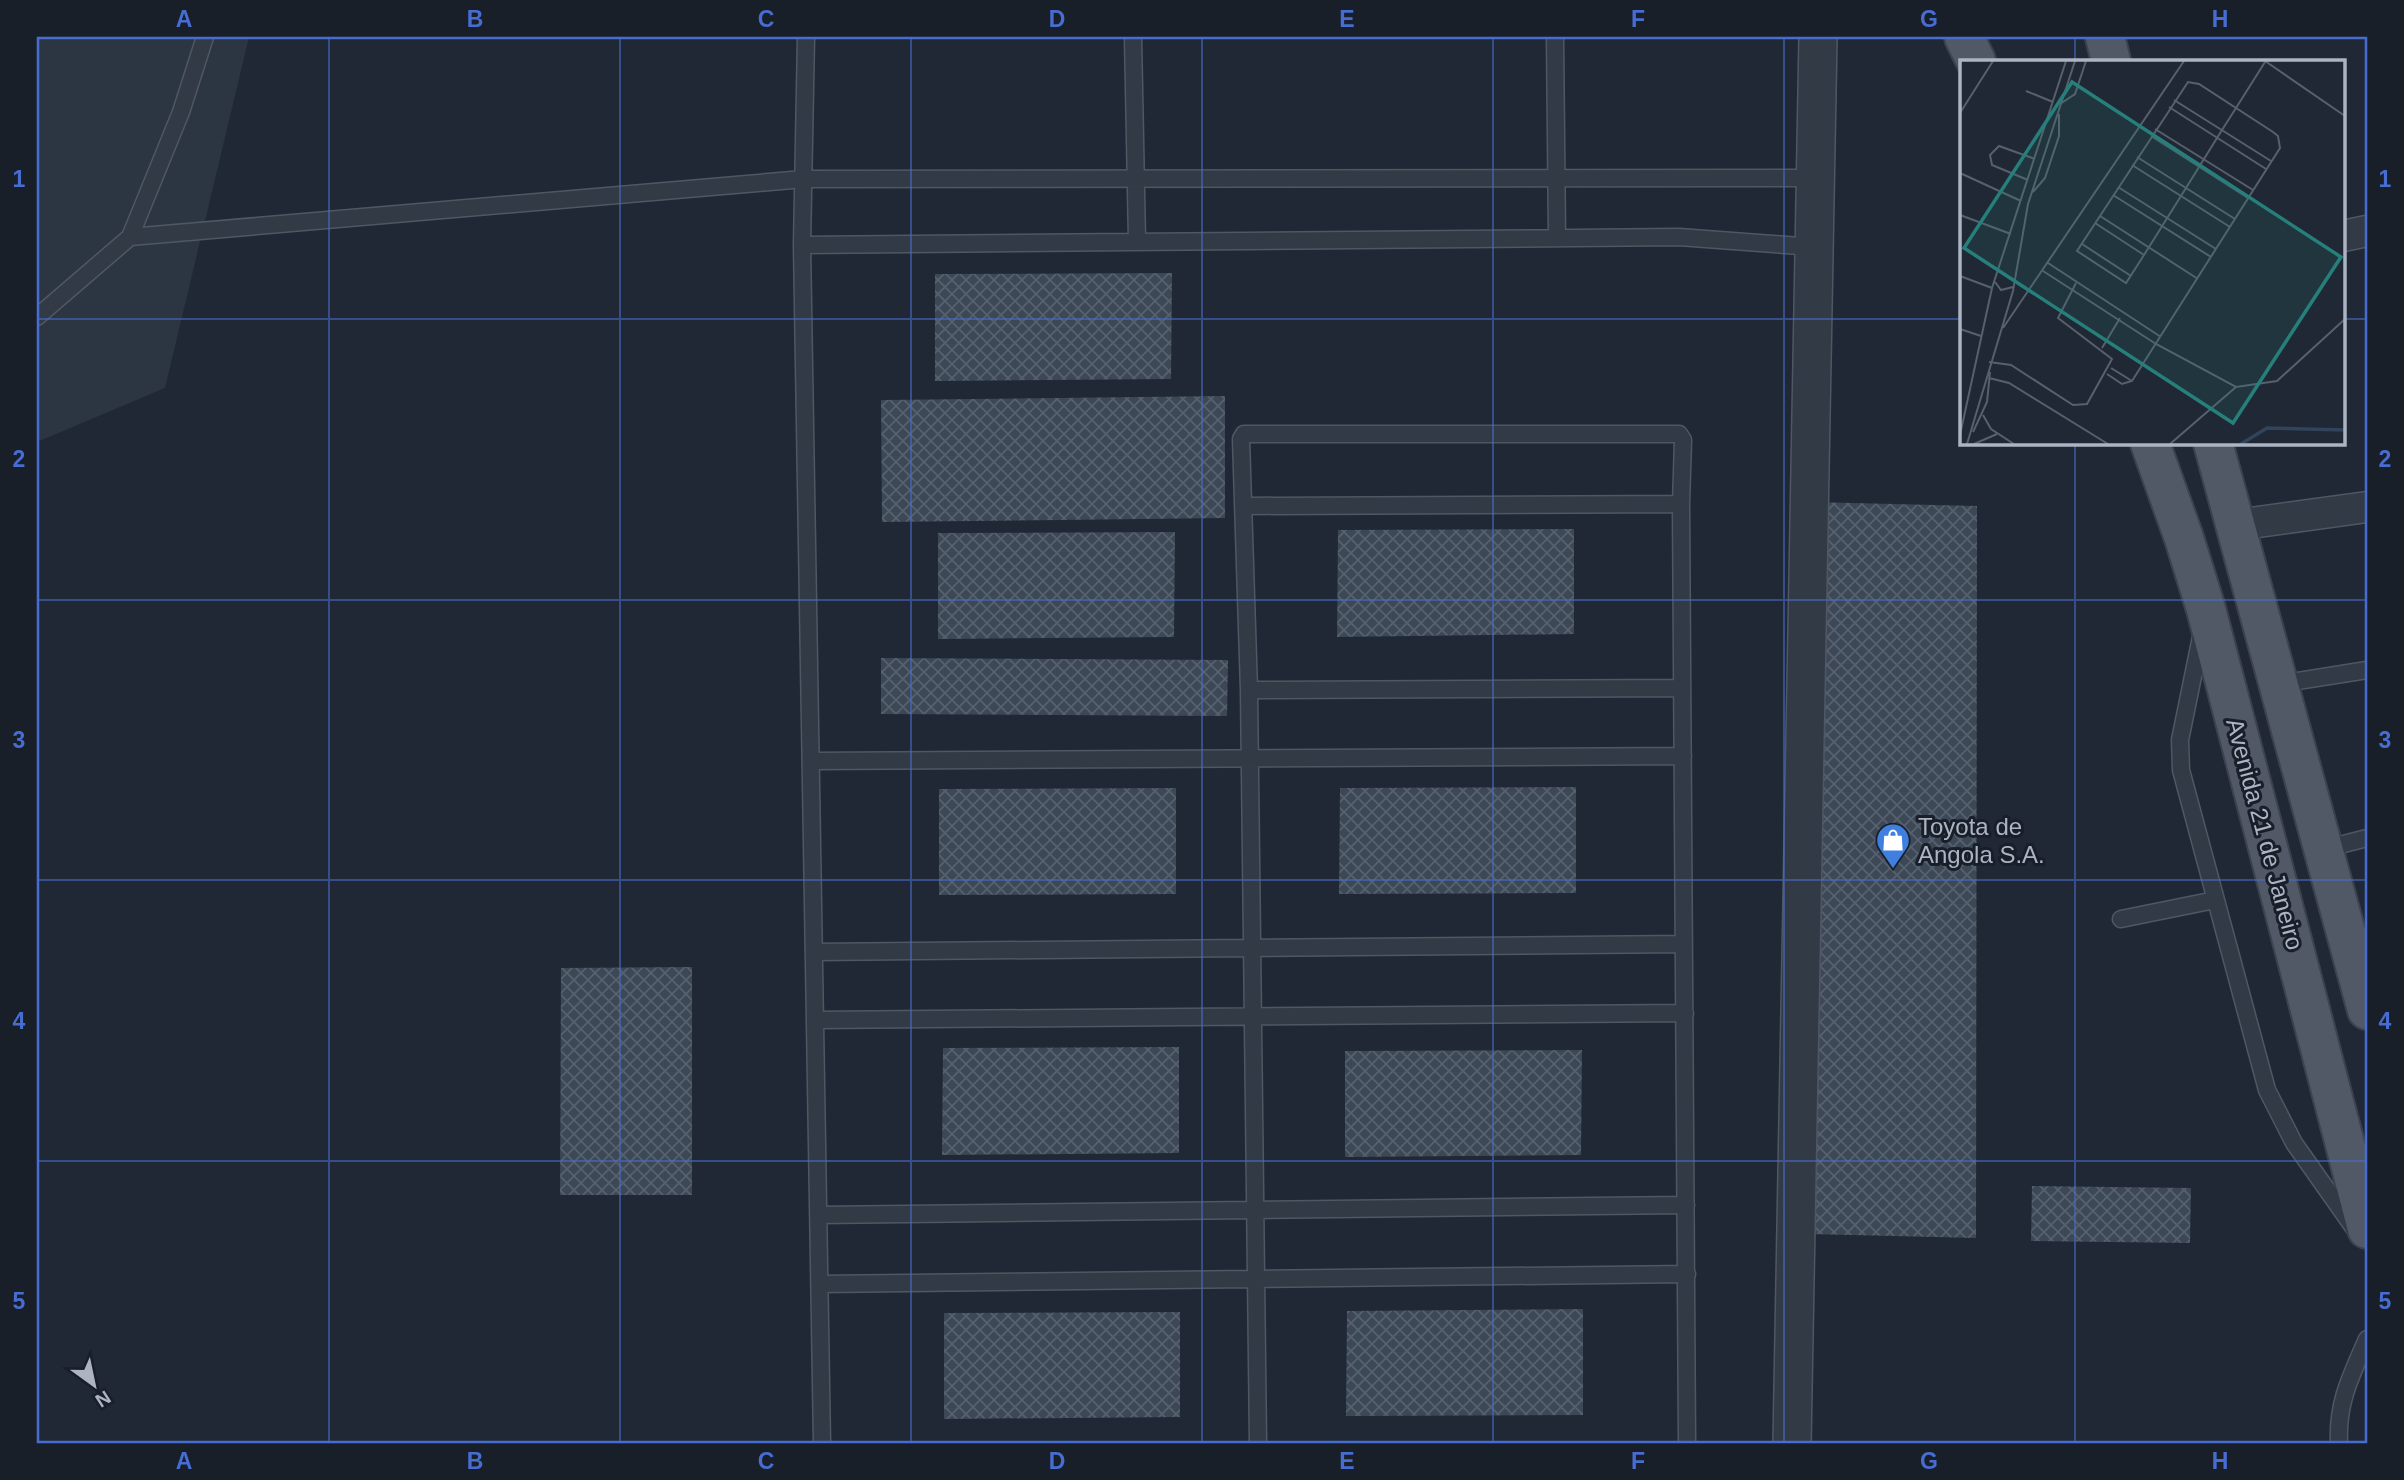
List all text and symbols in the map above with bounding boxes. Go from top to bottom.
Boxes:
text: A [176,6,192,32]
text: B [467,6,483,32]
text: C [758,6,774,32]
text: D [1049,6,1065,32]
text: E [1339,6,1355,32]
text: F [1631,6,1645,32]
text: G [1920,6,1938,32]
text: H [2212,6,2228,32]
inset map [1960,60,2344,444]
text: 1 [13,166,26,192]
text: 1 [2379,166,2392,192]
text: 2 [13,446,25,472]
text: 2 [2379,446,2391,472]
street label: Avenida 21 de Janeiro [2221,715,2309,953]
text: 3 [13,727,25,753]
text: 3 [2379,727,2391,753]
place label: Toyota de Angola S.A. [1918,813,2045,868]
shop icon: Toyota de Angola S.A. [1874,821,1912,870]
text: 4 [13,1008,26,1034]
text: 4 [2379,1008,2392,1034]
text: 5 [13,1288,26,1314]
text: 5 [2379,1288,2392,1314]
north arrow [60,1350,130,1420]
text: N [92,1386,114,1411]
text: A [176,1448,192,1474]
text: B [467,1448,483,1474]
text: C [758,1448,774,1474]
text: D [1049,1448,1065,1474]
text: E [1339,1448,1355,1474]
text: F [1631,1448,1645,1474]
text: G [1920,1448,1938,1474]
text: H [2212,1448,2228,1474]

